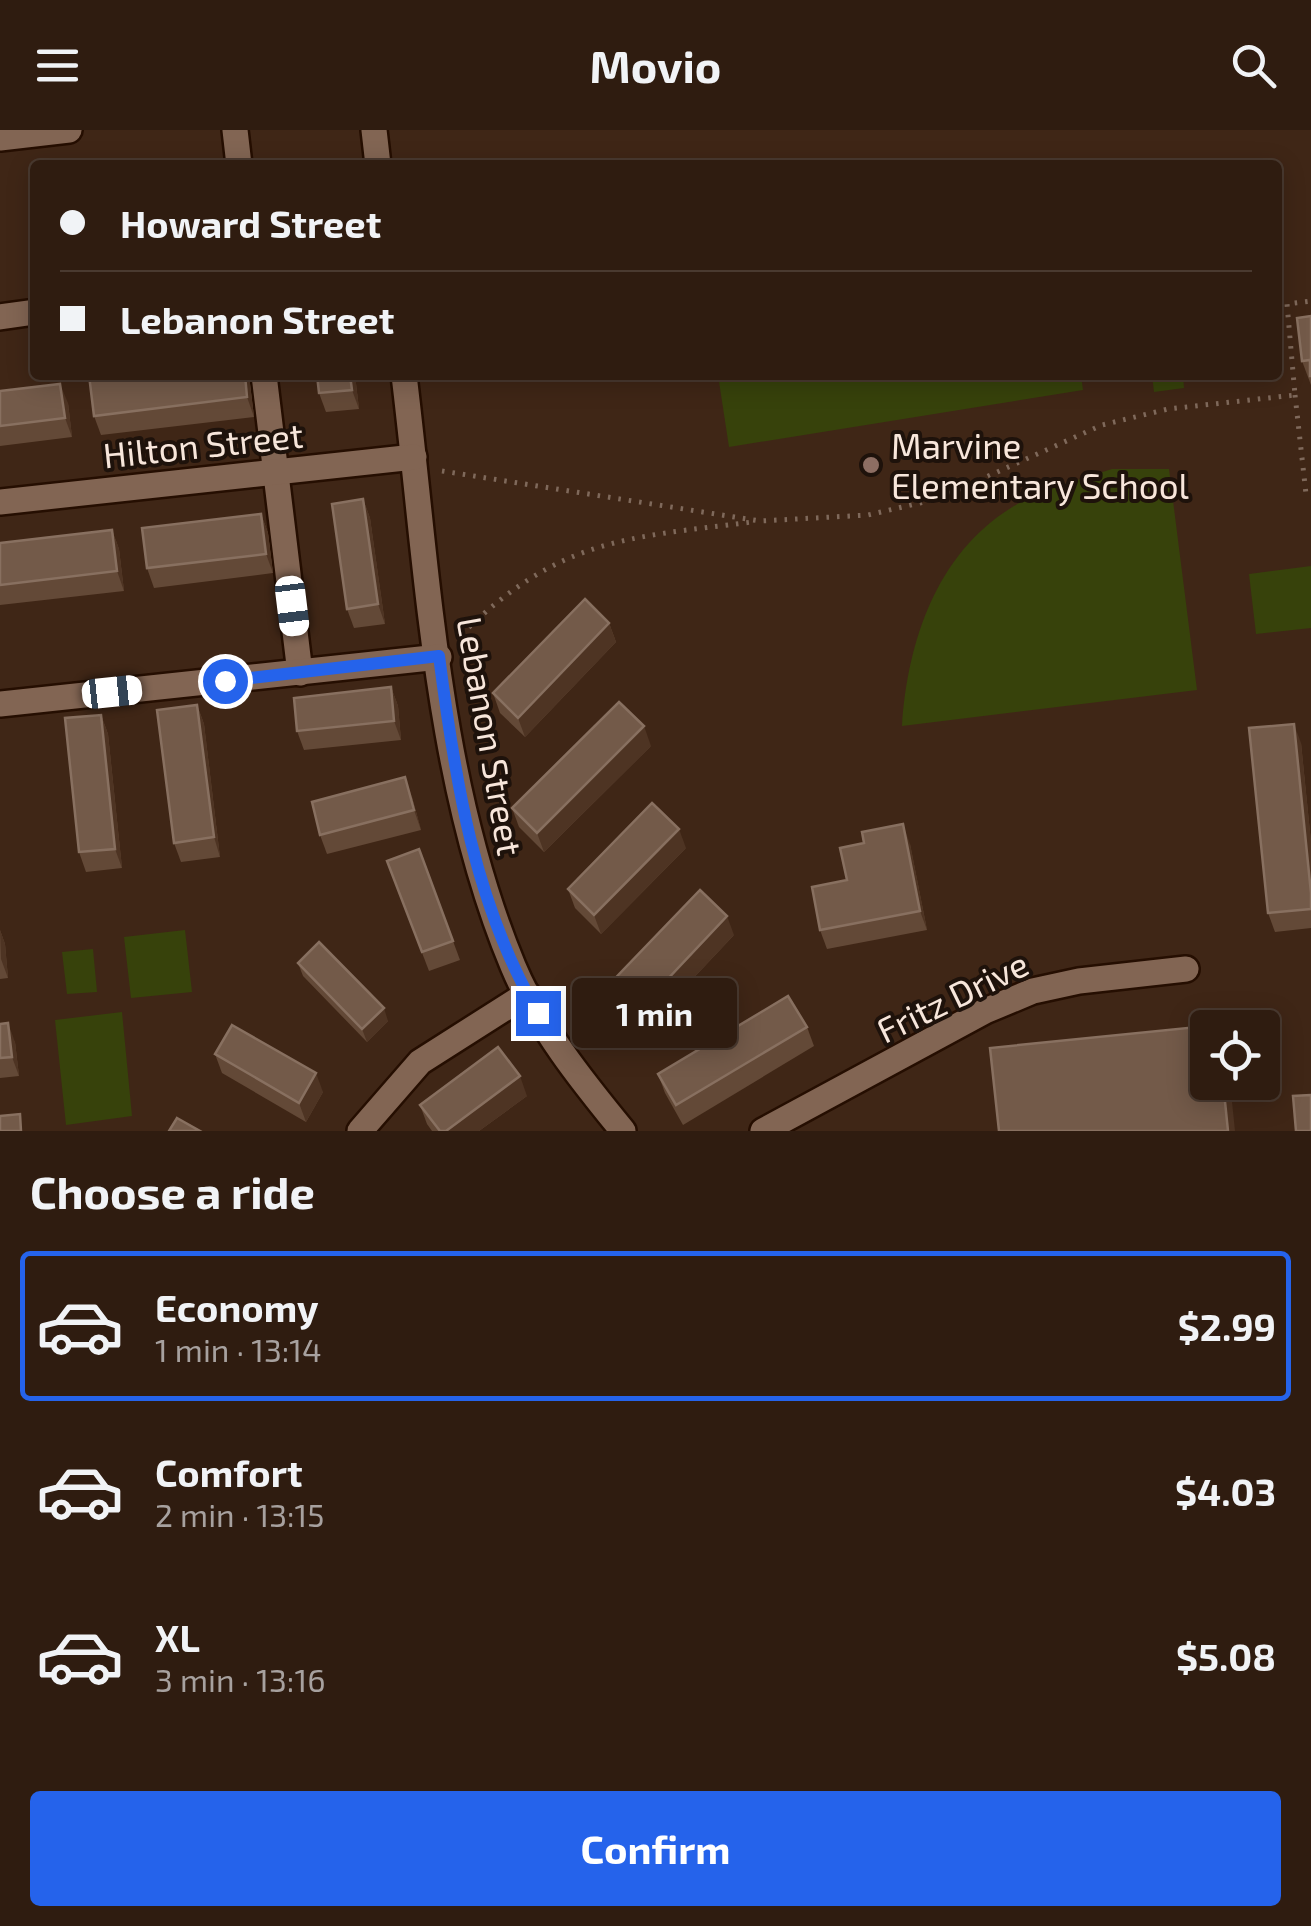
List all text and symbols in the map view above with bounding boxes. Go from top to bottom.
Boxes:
icon: menu [30,38,85,93]
text: Movio [590,38,721,92]
icon: search [1226,38,1281,93]
text: Howard Street [120,200,381,246]
text: Lebanon Street [120,296,394,342]
street label: Hilton Street [101,413,305,475]
place label: Marvine Elementary School [891,424,1190,506]
marker: Marvine Elementary School [860,454,882,476]
car [273,574,311,638]
street label: Lebanon Street [449,613,533,859]
route start [203,659,248,704]
car [81,674,143,710]
street label: Fritz Drive [870,941,1034,1051]
callout: 1 min [573,978,738,1048]
route end [516,991,561,1036]
text: 1 min [616,994,693,1032]
map controls [1190,1010,1280,1100]
button: locate [1190,1010,1280,1100]
text: Choose a ride [30,1164,315,1218]
icon: car [35,1281,125,1371]
text: Economy [155,1284,319,1330]
text: $2.99 [1178,1303,1276,1349]
text: 1 min · 13:14 [155,1330,322,1368]
icon: car [35,1446,125,1536]
text: Comfort [155,1449,303,1495]
text: $4.03 [1175,1468,1276,1514]
text: 2 min · 13:15 [155,1495,324,1533]
icon: car [35,1611,125,1701]
text: XL [155,1614,200,1660]
text: $5.08 [1176,1633,1276,1679]
text: 3 min · 13:16 [155,1660,325,1698]
button: Confirm [30,1791,1281,1906]

